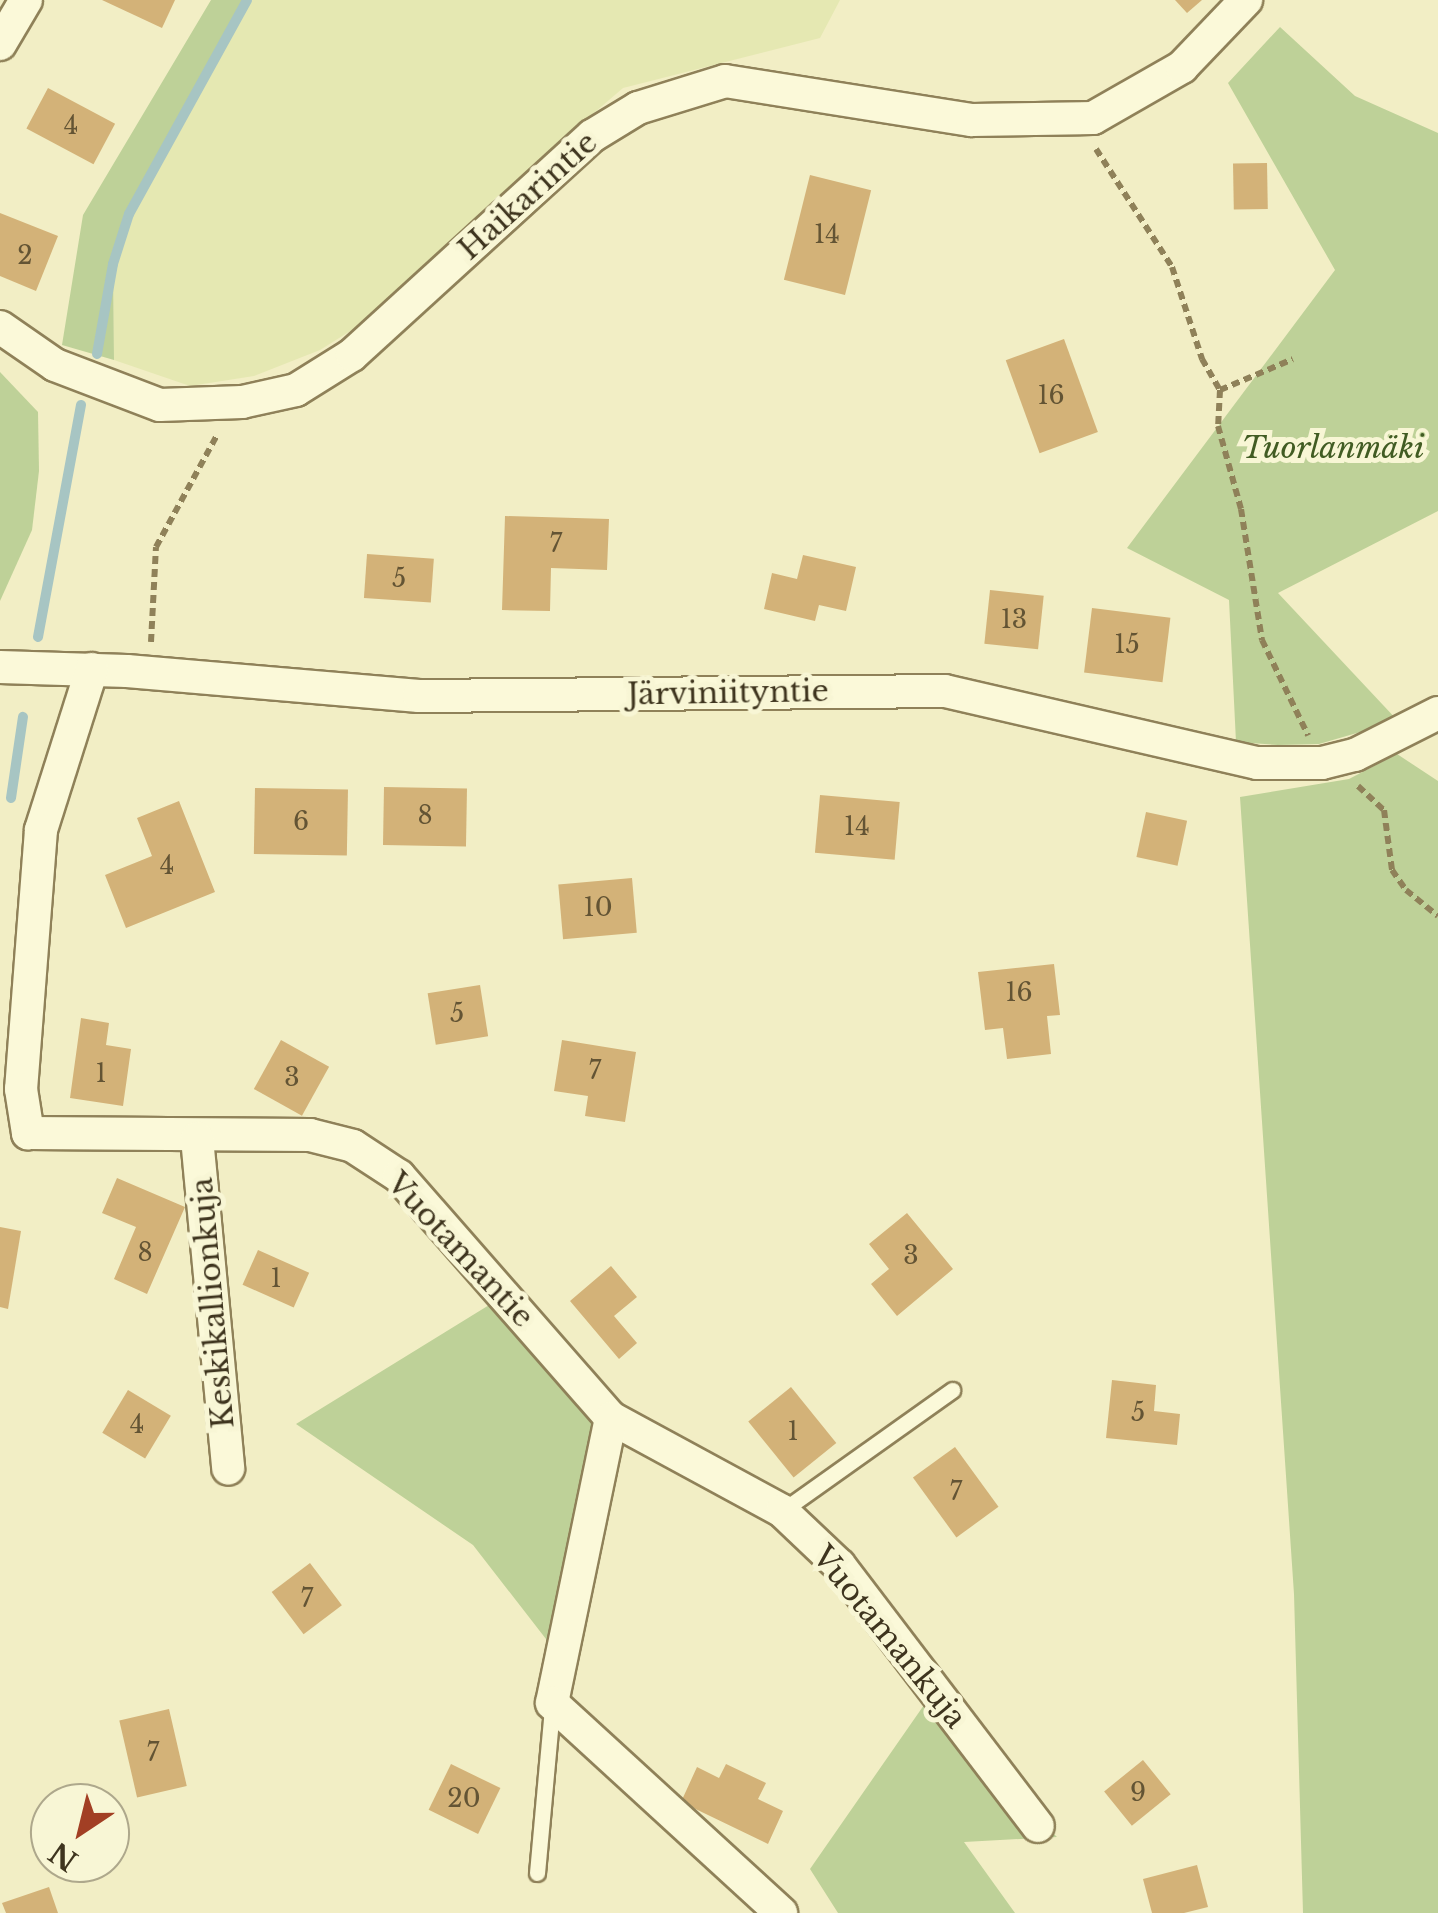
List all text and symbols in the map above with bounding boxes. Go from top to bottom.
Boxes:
house number: 4 [64,111,78,141]
street label: Haikarintie [451,125,605,267]
house number: 14 [814,220,840,250]
house number: 2 [17,241,33,271]
house number: 16 [1037,381,1065,411]
park label: Tuorlanmäki [1242,430,1424,466]
house number: 7 [550,529,562,559]
house number: 5 [392,564,406,594]
house number: 13 [1001,605,1027,635]
house number: 15 [1114,630,1140,660]
street label: Järviniityntie [627,673,829,713]
house number: 8 [417,801,433,831]
house number: 6 [293,807,309,837]
house number: 14 [844,812,870,842]
house number: 4 [160,851,174,881]
house number: 10 [584,893,612,923]
house number: 16 [1005,978,1033,1008]
house number: 5 [450,999,464,1029]
house number: 7 [589,1056,601,1086]
house number: 1 [95,1059,107,1089]
house number: 3 [284,1063,300,1093]
street label: Vuotamantie [379,1165,541,1335]
street label: Keskikallionkuja [184,1176,242,1430]
house number: 8 [137,1238,153,1268]
house number: 3 [903,1241,919,1271]
house number: 1 [270,1264,282,1294]
house number: 5 [1131,1398,1145,1428]
house number: 4 [130,1410,144,1440]
house number: 1 [787,1417,799,1447]
house number: 7 [950,1477,962,1507]
street label: Vuotamankuja [805,1539,973,1735]
house number: 7 [301,1584,313,1614]
house number: 7 [147,1738,159,1768]
house number: 9 [1130,1778,1146,1808]
north arrow [30,1783,130,1883]
house number: 20 [447,1784,481,1814]
text: N [43,1834,84,1878]

